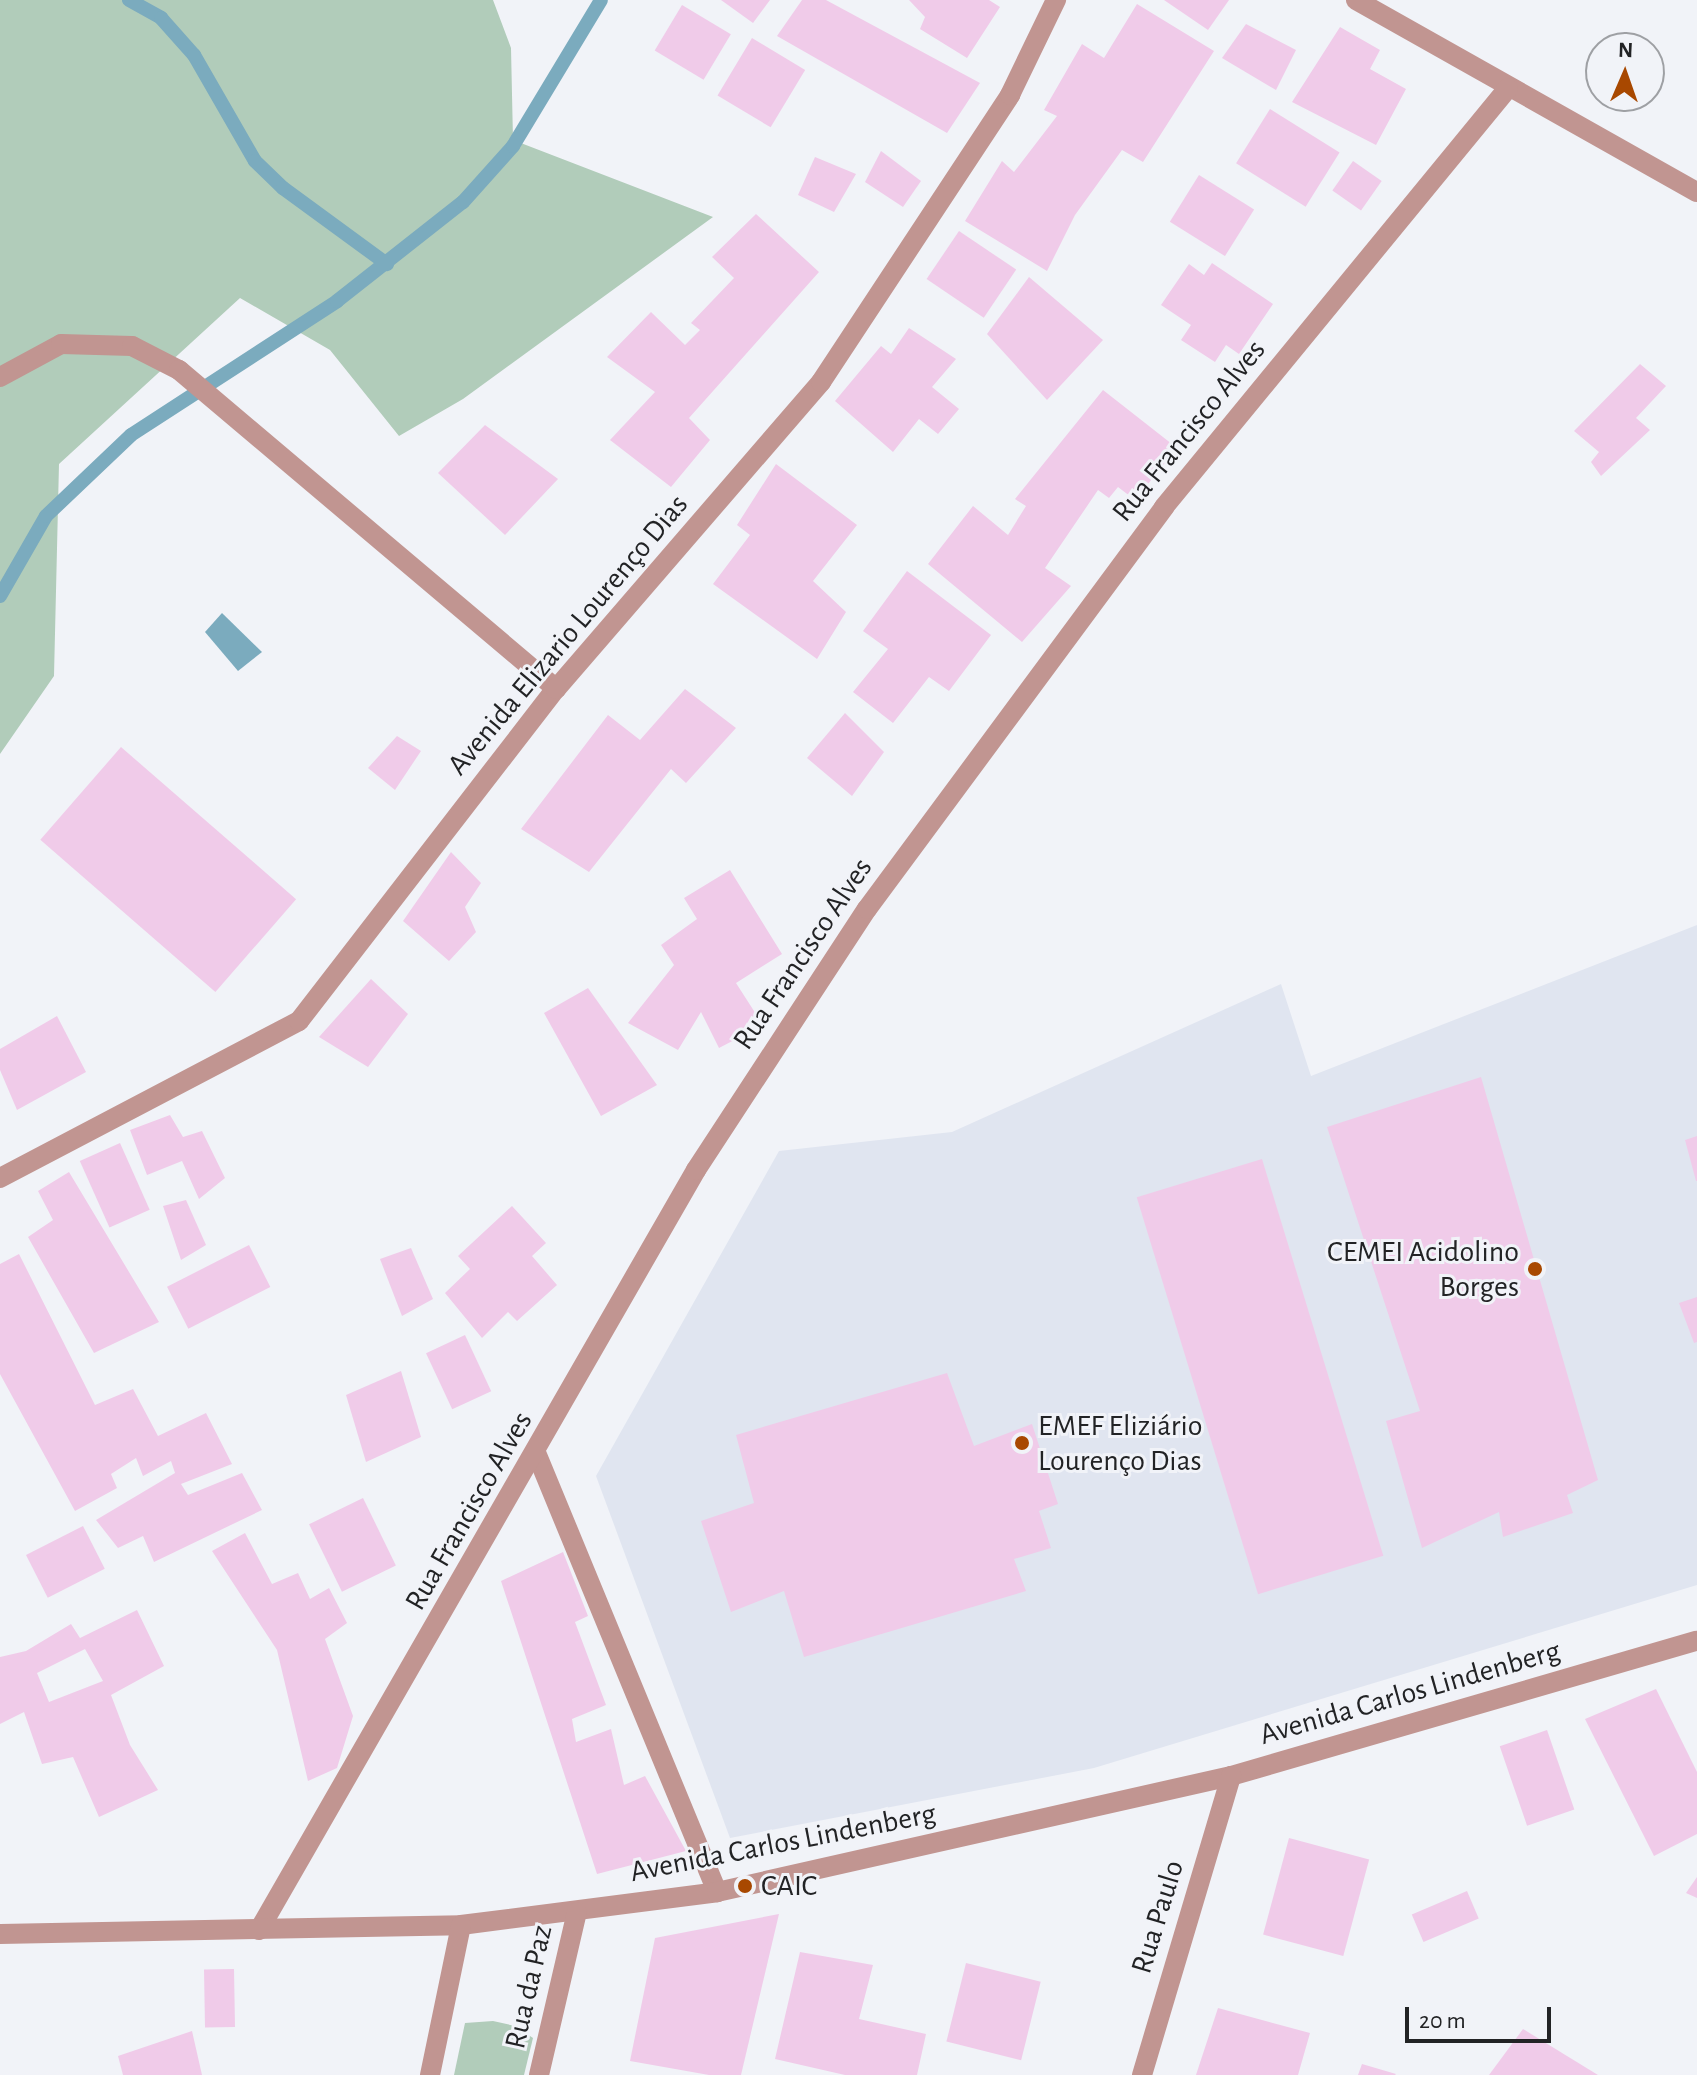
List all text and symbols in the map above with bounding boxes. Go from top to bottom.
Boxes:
north arrow [1585,32,1665,112]
text: N [1618,39,1634,61]
street label: Rua Francisco Alves [1105,333,1273,529]
street label: Avenida Elizario Lourenço Dias [440,487,696,783]
street label: Rua Francisco Alves [726,851,880,1057]
place label: CEMEI Acidolino Borges [1327,1234,1519,1304]
marker: CEMEI Acidolino Borges [1526,1260,1544,1278]
street label: Rua Francisco Alves [398,1405,540,1617]
place label: EMEF Eliziário Lourenço Dias [1038,1408,1203,1478]
marker: EMEF Eliziário Lourenço Dias [1013,1434,1031,1452]
street label: Avenida Carlos Lindenberg [1256,1633,1564,1753]
street label: Avenida Carlos Lindenberg [627,1796,939,1890]
street label: Rua Paulo [1124,1856,1192,1978]
place label: CAIC [761,1868,817,1904]
marker: CAIC [736,1877,754,1895]
street label: Rua da Paz [497,1922,561,2052]
scale bar [1409,1991,1555,2041]
text: 20 m [1419,2009,1466,2033]

